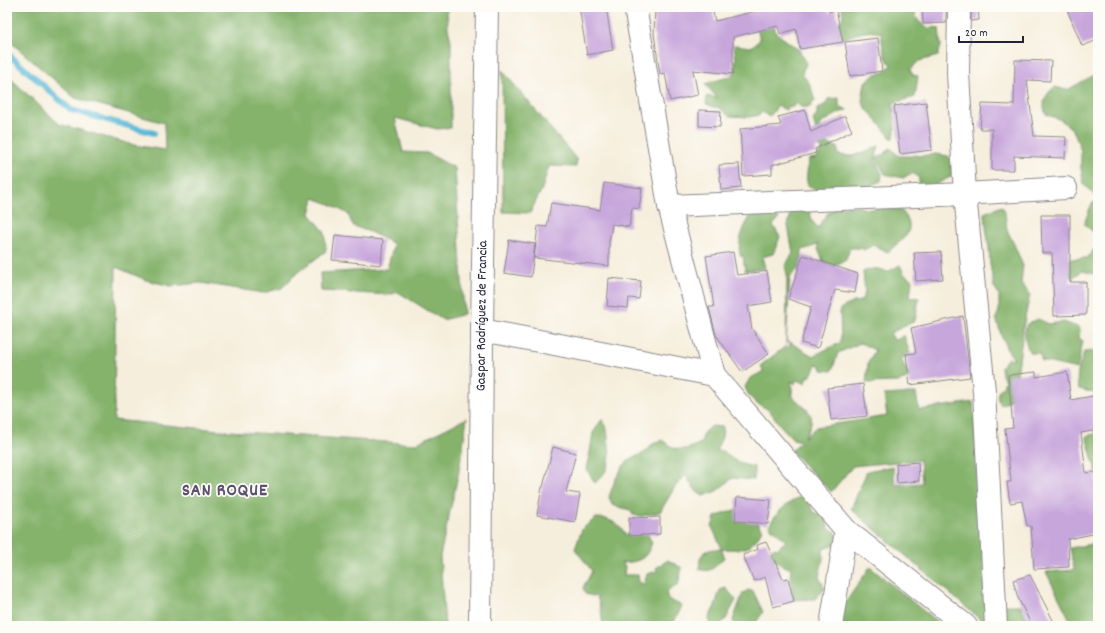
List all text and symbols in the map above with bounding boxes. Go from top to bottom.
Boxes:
scale bar [959,18,1023,44]
text: 20 m [965,25,988,42]
street label: Gaspar Rodríguez de Francia [472,240,493,391]
district label: SAN ROQUE [182,479,268,504]

